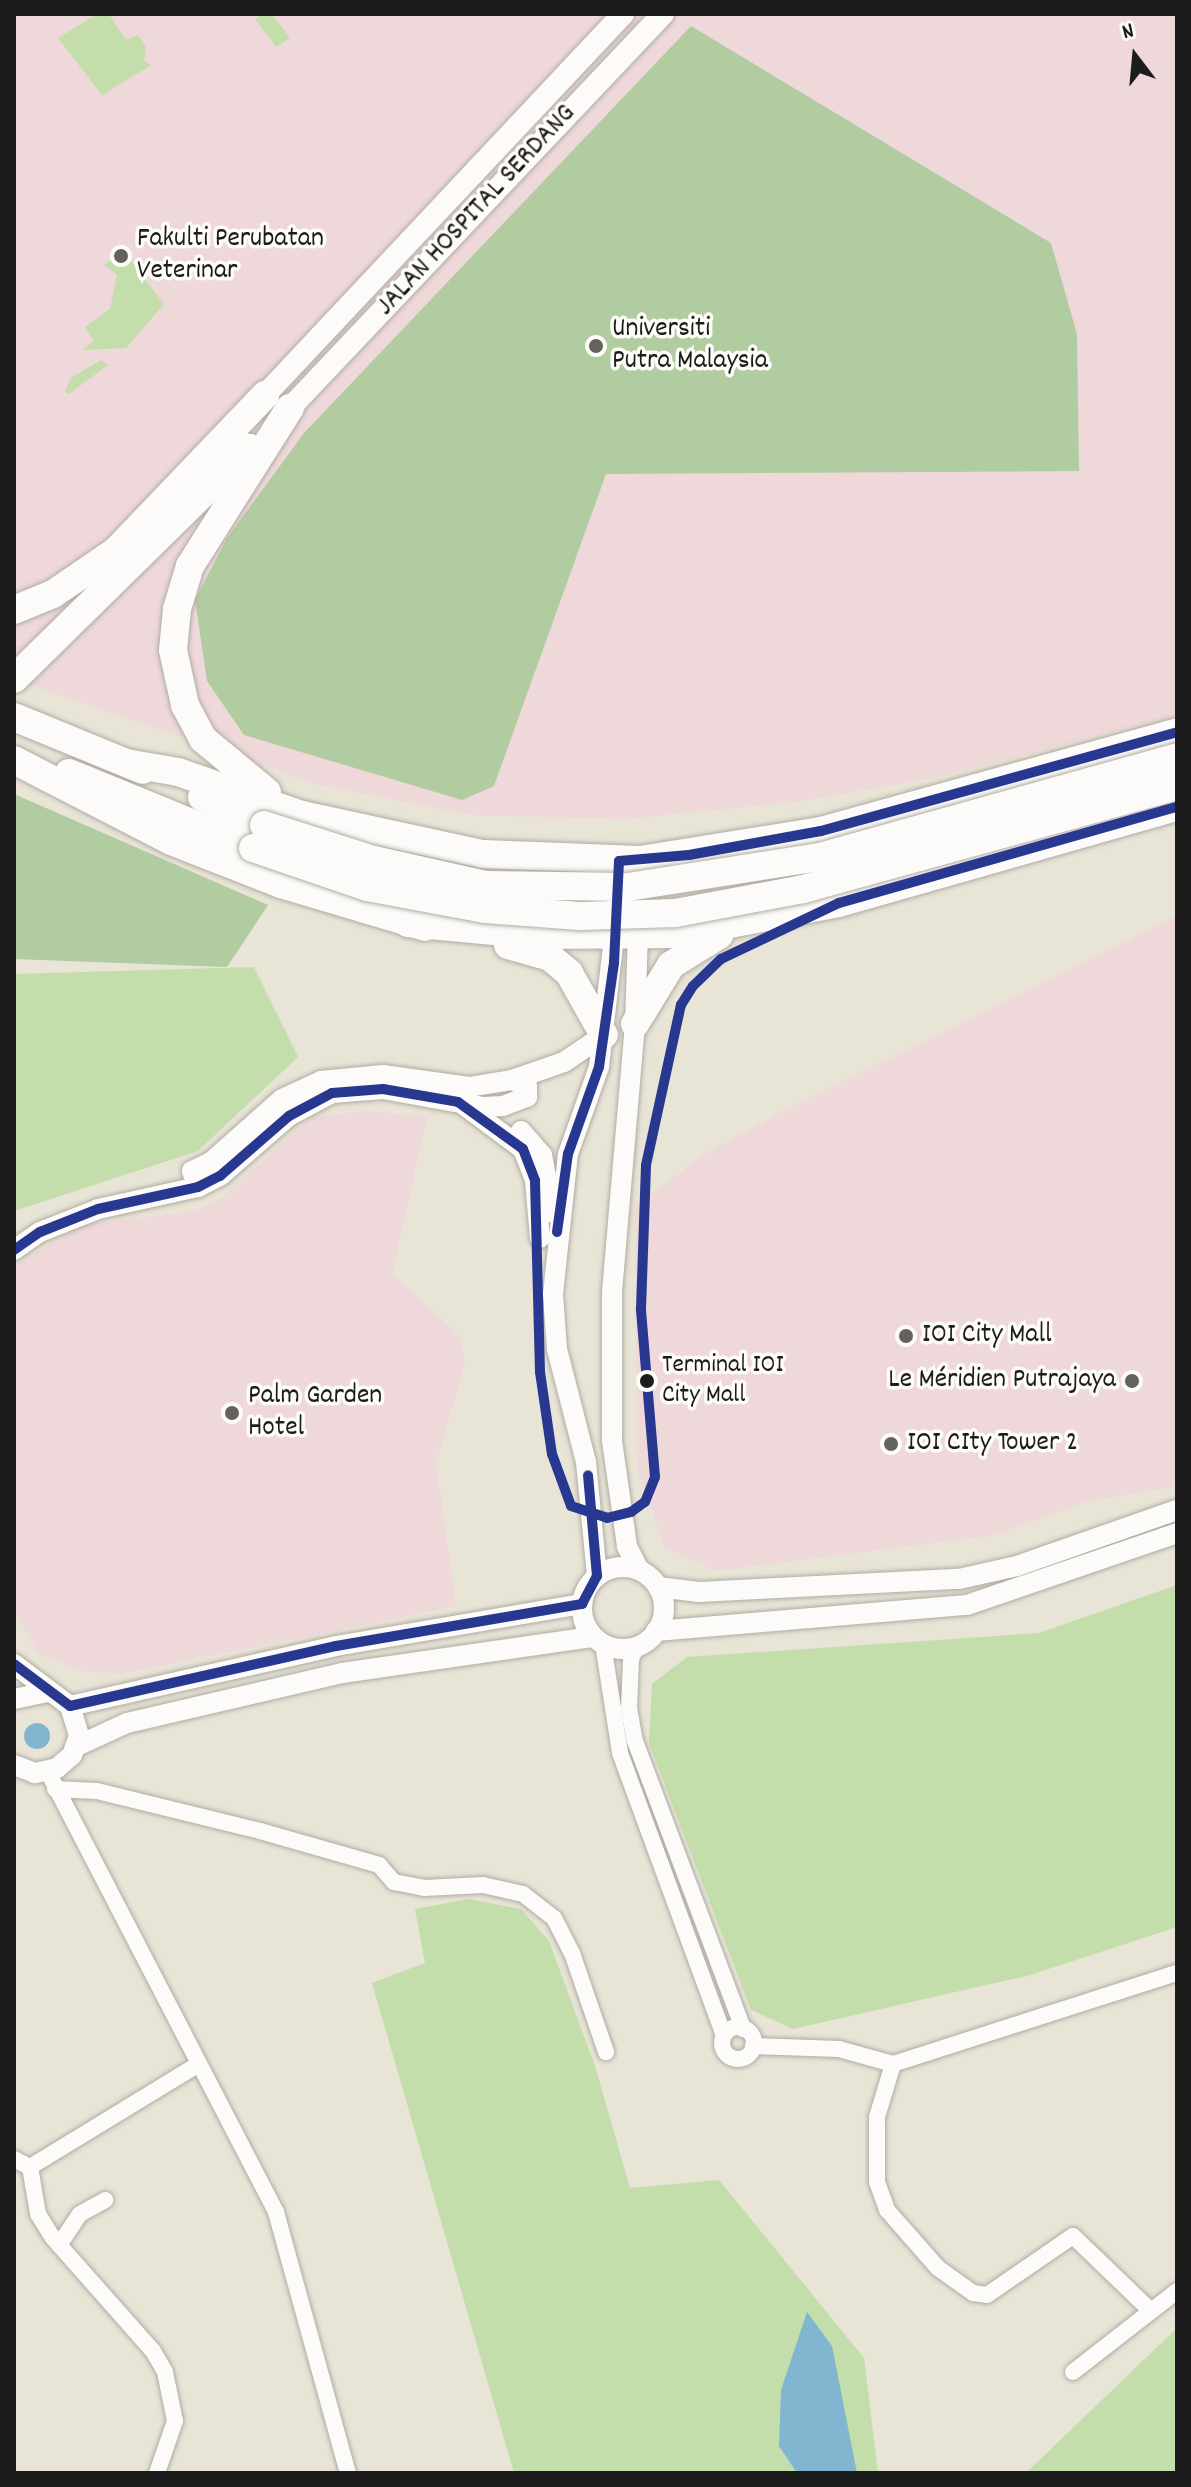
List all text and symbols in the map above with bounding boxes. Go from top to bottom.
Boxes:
north arrow [1095,16,1175,96]
text: N [1119,16,1138,49]
street label: JALAN HOSPITAL SERDANG [370,98,584,324]
place label: Fakulti Perubatan Veterinar [137,223,324,289]
marker: Fakulti Perubatan Veterinar [112,247,130,265]
place label: Universiti Putra Malaysia [612,313,768,379]
marker: Universiti Putra Malaysia [587,337,605,355]
place label: IOI City Mall [922,1319,1052,1353]
marker: IOI City Mall [897,1327,915,1345]
place label: Terminal IOI City Mall [662,1350,783,1412]
place label: Le Méridien Putrajaya [888,1364,1116,1398]
marker: Le Méridien Putrajaya [1123,1372,1141,1390]
marker: Terminal IOI City Mall [639,1373,655,1389]
place label: Palm Garden Hotel [248,1380,382,1446]
marker: Palm Garden Hotel [223,1404,241,1422]
place label: IOI CIty Tower 2 [907,1427,1078,1461]
marker: IOI CIty Tower 2 [882,1435,900,1453]

